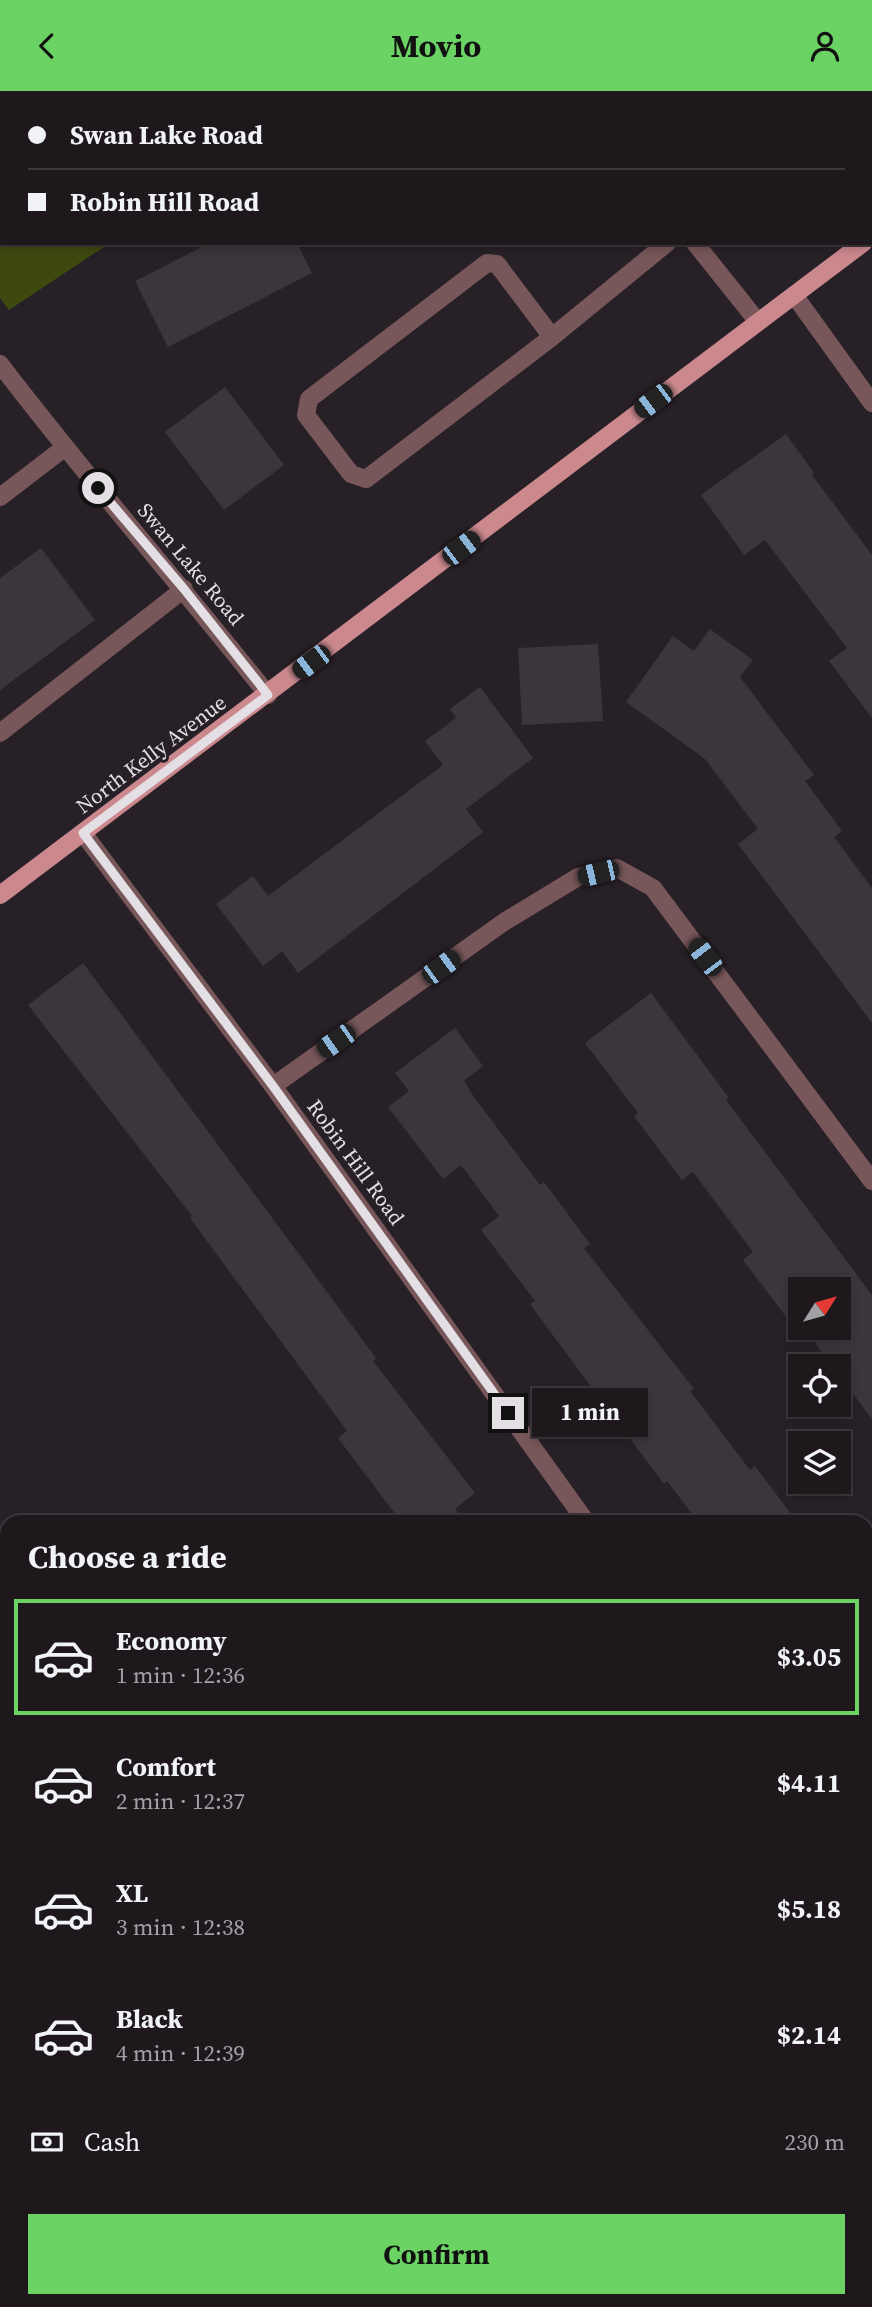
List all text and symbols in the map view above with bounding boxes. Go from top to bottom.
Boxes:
text: Movio [391,24,481,68]
icon: back [28,27,66,65]
icon: person [806,27,844,65]
text: Swan Lake Road [70,117,263,153]
text: Robin Hill Road [70,184,259,220]
car [630,380,677,422]
route start [82,472,114,504]
street label: Swan Lake Road [131,497,251,631]
car [438,527,485,569]
car [288,641,335,683]
street label: North Kelly Avenue [70,688,232,820]
car [576,858,621,888]
car [684,934,727,980]
car [418,946,465,988]
car [313,1020,360,1062]
street label: Robin Hill Road [301,1093,411,1231]
north arrow [788,1277,850,1341]
map controls [788,1277,851,1494]
button: locate [788,1354,851,1417]
callout: 1 min [532,1389,648,1437]
text: 1 min [560,1396,620,1428]
route end [492,1397,524,1429]
button: layers [788,1431,851,1494]
text: Choose a ride [28,1535,227,1579]
text: Economy [116,1623,227,1659]
icon: car [32,1626,95,1689]
text: $3.05 [777,1639,841,1675]
text: 1 min · 12:36 [116,1659,245,1691]
text: Comfort [116,1749,216,1785]
icon: car [32,1752,95,1815]
text: $4.11 [777,1765,841,1801]
text: 2 min · 12:37 [116,1785,245,1817]
text: XL [116,1875,148,1911]
icon: car [32,1878,95,1941]
text: $5.18 [777,1891,841,1927]
text: 3 min · 12:38 [116,1911,245,1943]
text: Black [116,2001,183,2037]
icon: car [32,2004,95,2067]
text: $2.14 [777,2017,841,2053]
text: 4 min · 12:39 [116,2037,245,2069]
icon: cash [28,2123,66,2161]
text: Cash [84,2124,140,2160]
text: 230 m [784,2126,845,2158]
button: Confirm [28,2214,845,2294]

